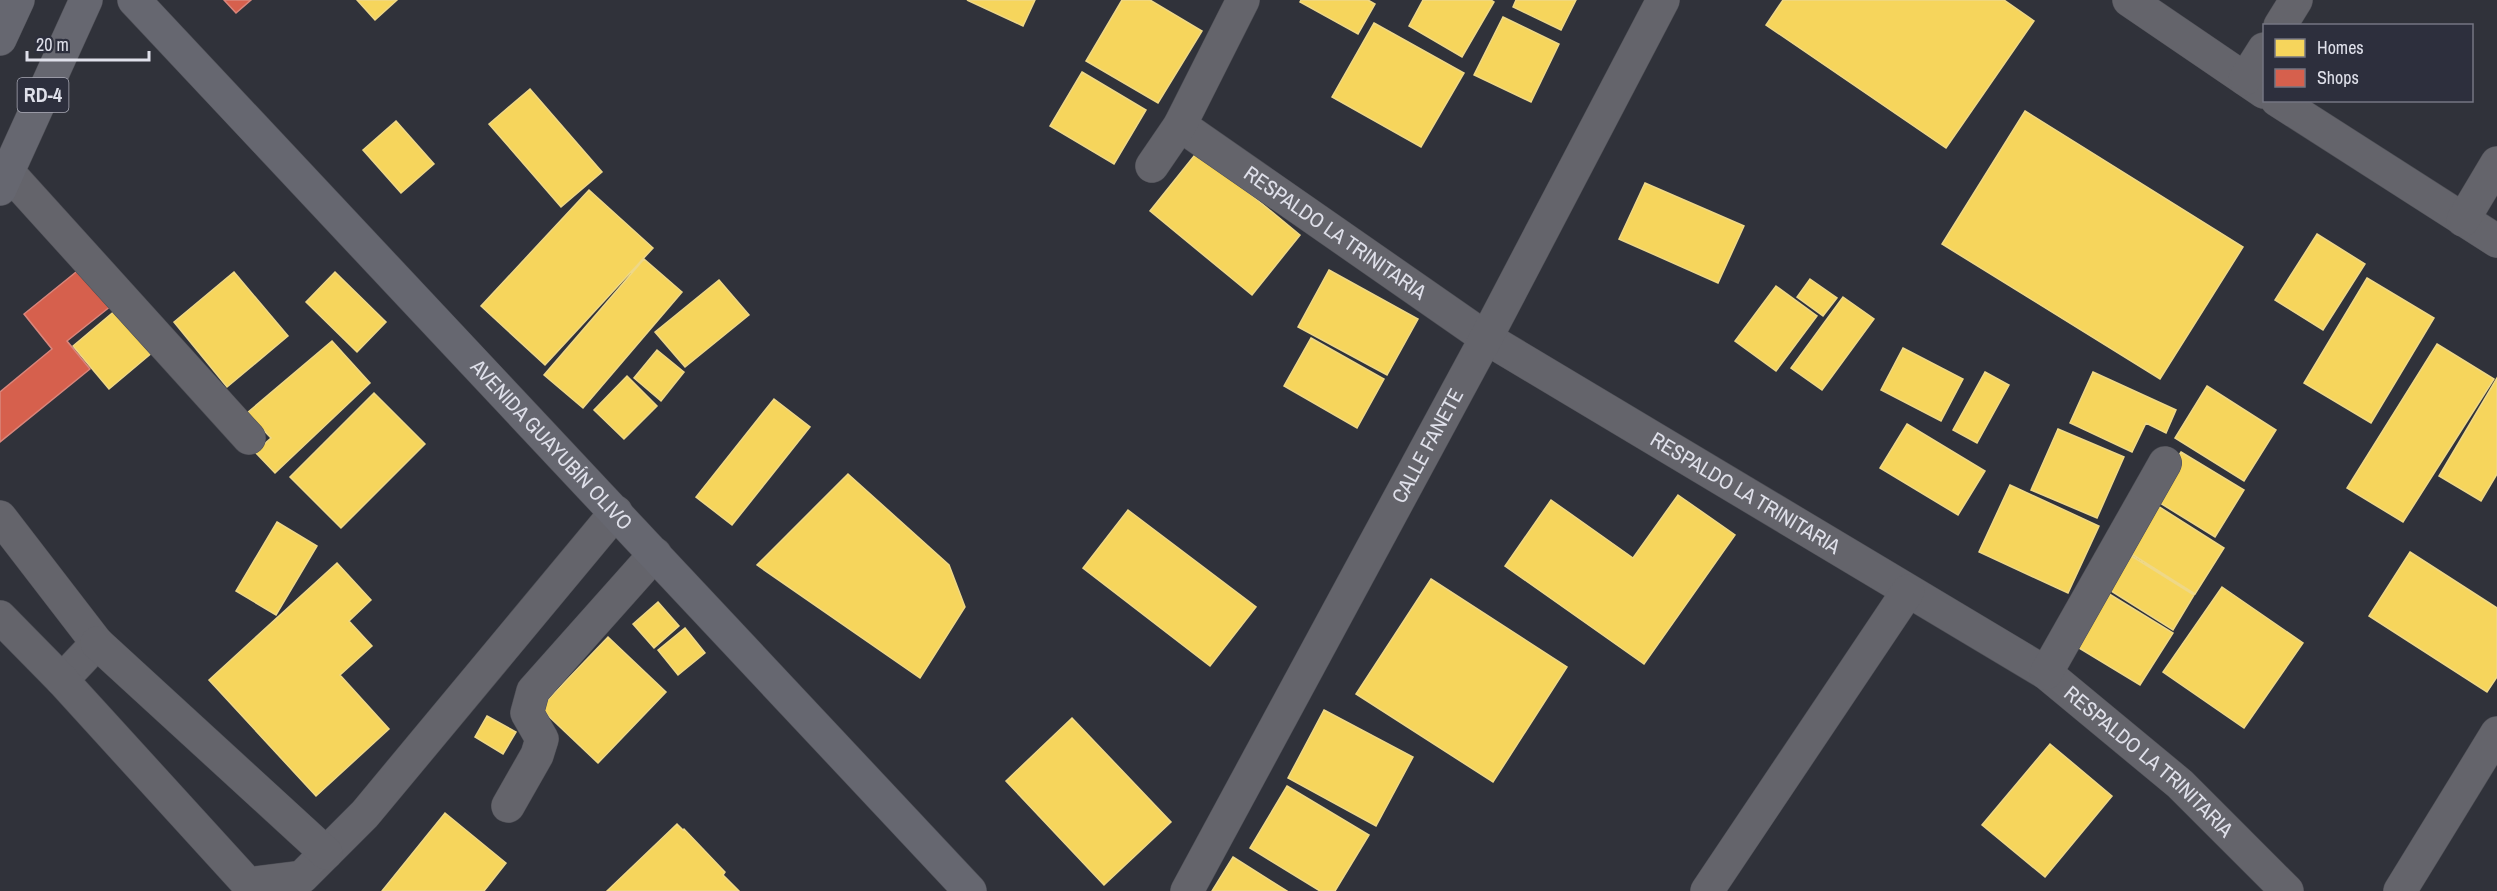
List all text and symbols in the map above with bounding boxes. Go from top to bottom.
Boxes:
scale bar [27,24,148,62]
legend [2263,24,2473,102]
text: 20 m [36,32,69,57]
text: Homes [2317,35,2364,60]
text: Shops [2317,65,2359,90]
road number: RD-4 [18,78,68,112]
street label: RESPALDO LA TRINITARIA [1238,159,1433,307]
street label: AVENIDA GUAYUBÍN OLIVO [464,352,639,536]
street label: CALLE FANETE [1384,383,1470,508]
street label: RESPALDO LA TRINITARIA [1645,425,1846,561]
street label: RESPALDO LA TRINITARIA [2058,679,2240,844]

